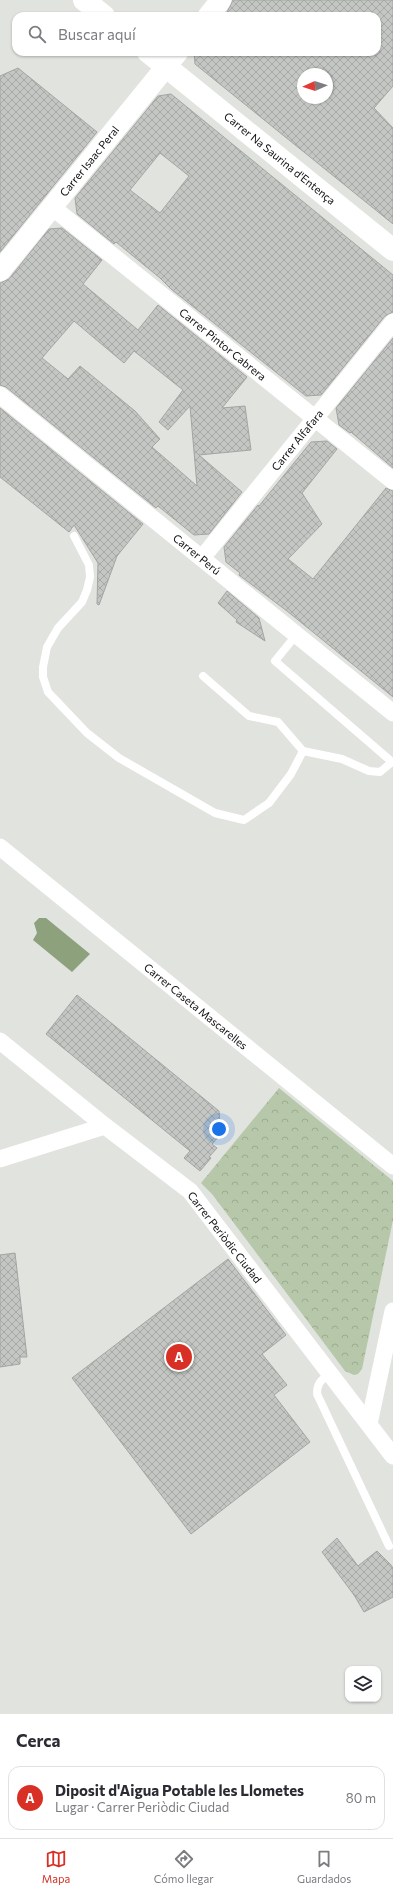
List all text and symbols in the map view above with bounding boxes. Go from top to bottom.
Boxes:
search box [12,12,381,56]
icon: search [26,23,48,45]
text: Buscar aquí [58,25,136,43]
north arrow [297,68,333,104]
street label: Carrer Na Saurina d'Entença [222,109,338,207]
street label: Carrer Isaac Peral [57,123,121,199]
street label: Carrer Pintor Cabrera [177,305,269,383]
street label: Carrer Alfafara [268,407,326,473]
street label: Carrer Perú [171,531,223,577]
street label: Carrer Caseta Mascarelles [142,960,250,1052]
your location [209,1119,229,1139]
street label: Carrer Periòdic Ciudad [185,1189,265,1285]
pin: A [166,1342,192,1372]
map controls [345,1666,381,1702]
button: layers [345,1666,381,1702]
text: Cerca [16,1730,61,1751]
text: Diposit d'Aigua Potable les Llometes [55,1781,304,1799]
text: A [25,1790,35,1806]
text: 80 m [346,1790,376,1806]
text: Lugar · Carrer Periòdic Ciudad [55,1799,229,1815]
tab: Mapa [42,1848,70,1885]
tab: Cómo llegar [154,1848,214,1885]
tab: Guardados [297,1848,351,1885]

